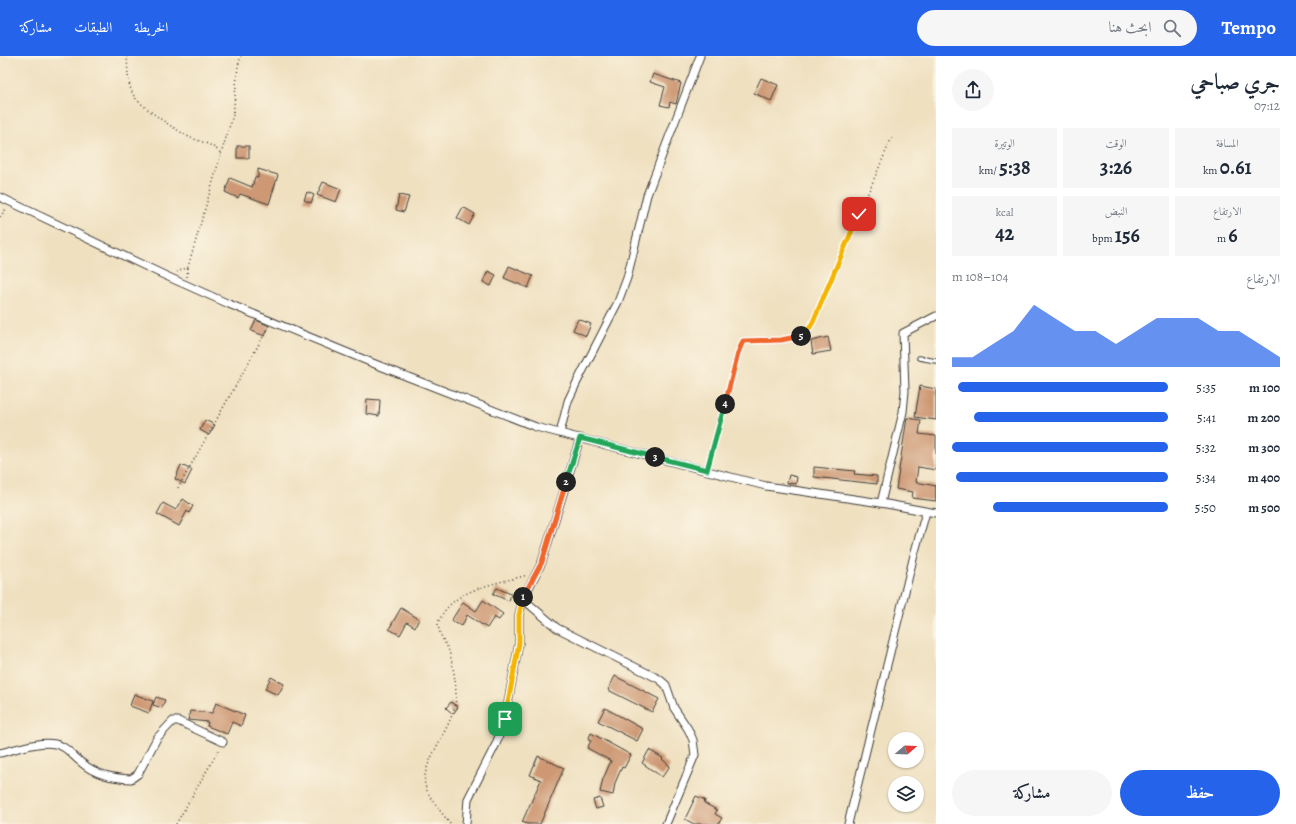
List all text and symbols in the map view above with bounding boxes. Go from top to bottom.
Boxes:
search box [917,10,1197,46]
text: Tempo [1221,15,1276,41]
text: ابحث هنا [1108,17,1151,37]
icon: search [1161,17,1183,39]
text: مشاركة [20,18,52,37]
text: الطبقات [74,18,112,37]
text: الخريطة [134,18,168,37]
text: جري صباحي [1190,67,1280,97]
button: share [952,69,994,111]
text: 07:12 [1254,97,1280,114]
text: الوتيرة [995,136,1015,151]
text: الوقت [1105,136,1127,151]
text: المسافة [1216,136,1239,151]
text: 5:38 [999,154,1031,181]
text: 3:26 [1100,154,1132,181]
text: 0.61 [1220,154,1252,181]
text: /km [979,163,999,178]
text: km [1203,163,1220,178]
pin [842,197,876,231]
icon: check [848,203,870,225]
text: النبض [1105,204,1127,219]
text: الارتفاع [1213,204,1242,219]
text: kcal [996,205,1013,220]
text: 42 [995,220,1014,247]
text: 156 [1115,222,1140,249]
text: 6 [1228,222,1238,249]
text: bpm [1092,231,1115,246]
text: m [1217,231,1228,246]
text: 104–108 m [952,268,1008,285]
text: الارتفاع [1246,270,1280,287]
pin: 5 [791,326,811,346]
text: 5 [799,328,803,343]
text: 5:35 [1196,379,1216,396]
text: 100 m [1249,379,1280,396]
pin: 4 [715,394,735,414]
text: 4 [722,396,728,411]
text: 5:41 [1197,409,1216,426]
text: 200 m [1247,409,1280,426]
text: 5:32 [1196,439,1216,456]
text: 300 m [1248,439,1280,456]
pin: 3 [645,447,665,467]
text: 3 [653,449,657,464]
text: 5:34 [1196,469,1216,486]
text: 400 m [1248,469,1280,486]
pin: 2 [556,472,576,492]
text: 2 [563,474,569,489]
text: 5:50 [1195,499,1216,516]
text: 500 m [1248,499,1280,516]
pin: 1 [513,587,533,607]
text: 1 [521,589,525,604]
pin [488,702,522,736]
icon: arrive [494,708,516,730]
north arrow [888,732,924,768]
map controls [888,732,924,812]
button: مشاركة [952,770,1112,816]
button: حفظ [1120,770,1280,816]
button: layers [888,776,924,812]

